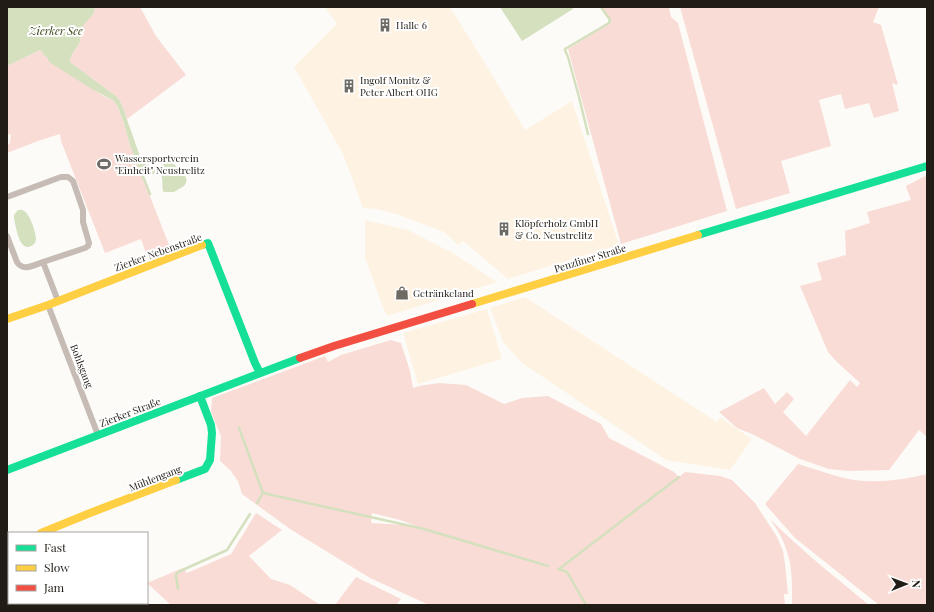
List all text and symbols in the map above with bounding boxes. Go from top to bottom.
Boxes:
building icon: Halle 6 [377,17,393,33]
place label: Halle 6 [396,18,427,32]
water label: Zierker See [28,23,83,38]
place label: Ingolf Monitz & Peter Albert OHG [360,73,438,99]
building icon: Ingolf Monitz & Peter Albert OHG [341,78,357,94]
place label: Wassersportverein "Einheit" Neustrelitz [114,151,205,177]
sports icon: Wassersportverein "Einheit" Neustrelitz [96,156,112,172]
place label: Klöpferholz GmbH & Co. Neustrelitz [515,216,599,242]
building icon: Klöpferholz GmbH & Co. Neustrelitz [496,221,512,237]
street label: Zierker Nebenstraße [112,230,204,274]
street label: Penzliner Straße [552,240,628,276]
shop icon: Getränkeland [394,285,410,301]
place label: Getränkeland [413,286,474,300]
street label: Bohlsgang [67,342,97,391]
street label: Zierker Straße [97,394,163,430]
street label: Mühlengang [127,461,184,494]
legend [8,532,148,604]
text: Fast [44,539,67,555]
text: Slow [44,559,70,575]
north arrow [886,564,926,604]
text: Jam [43,579,65,595]
text: N [909,580,924,588]

